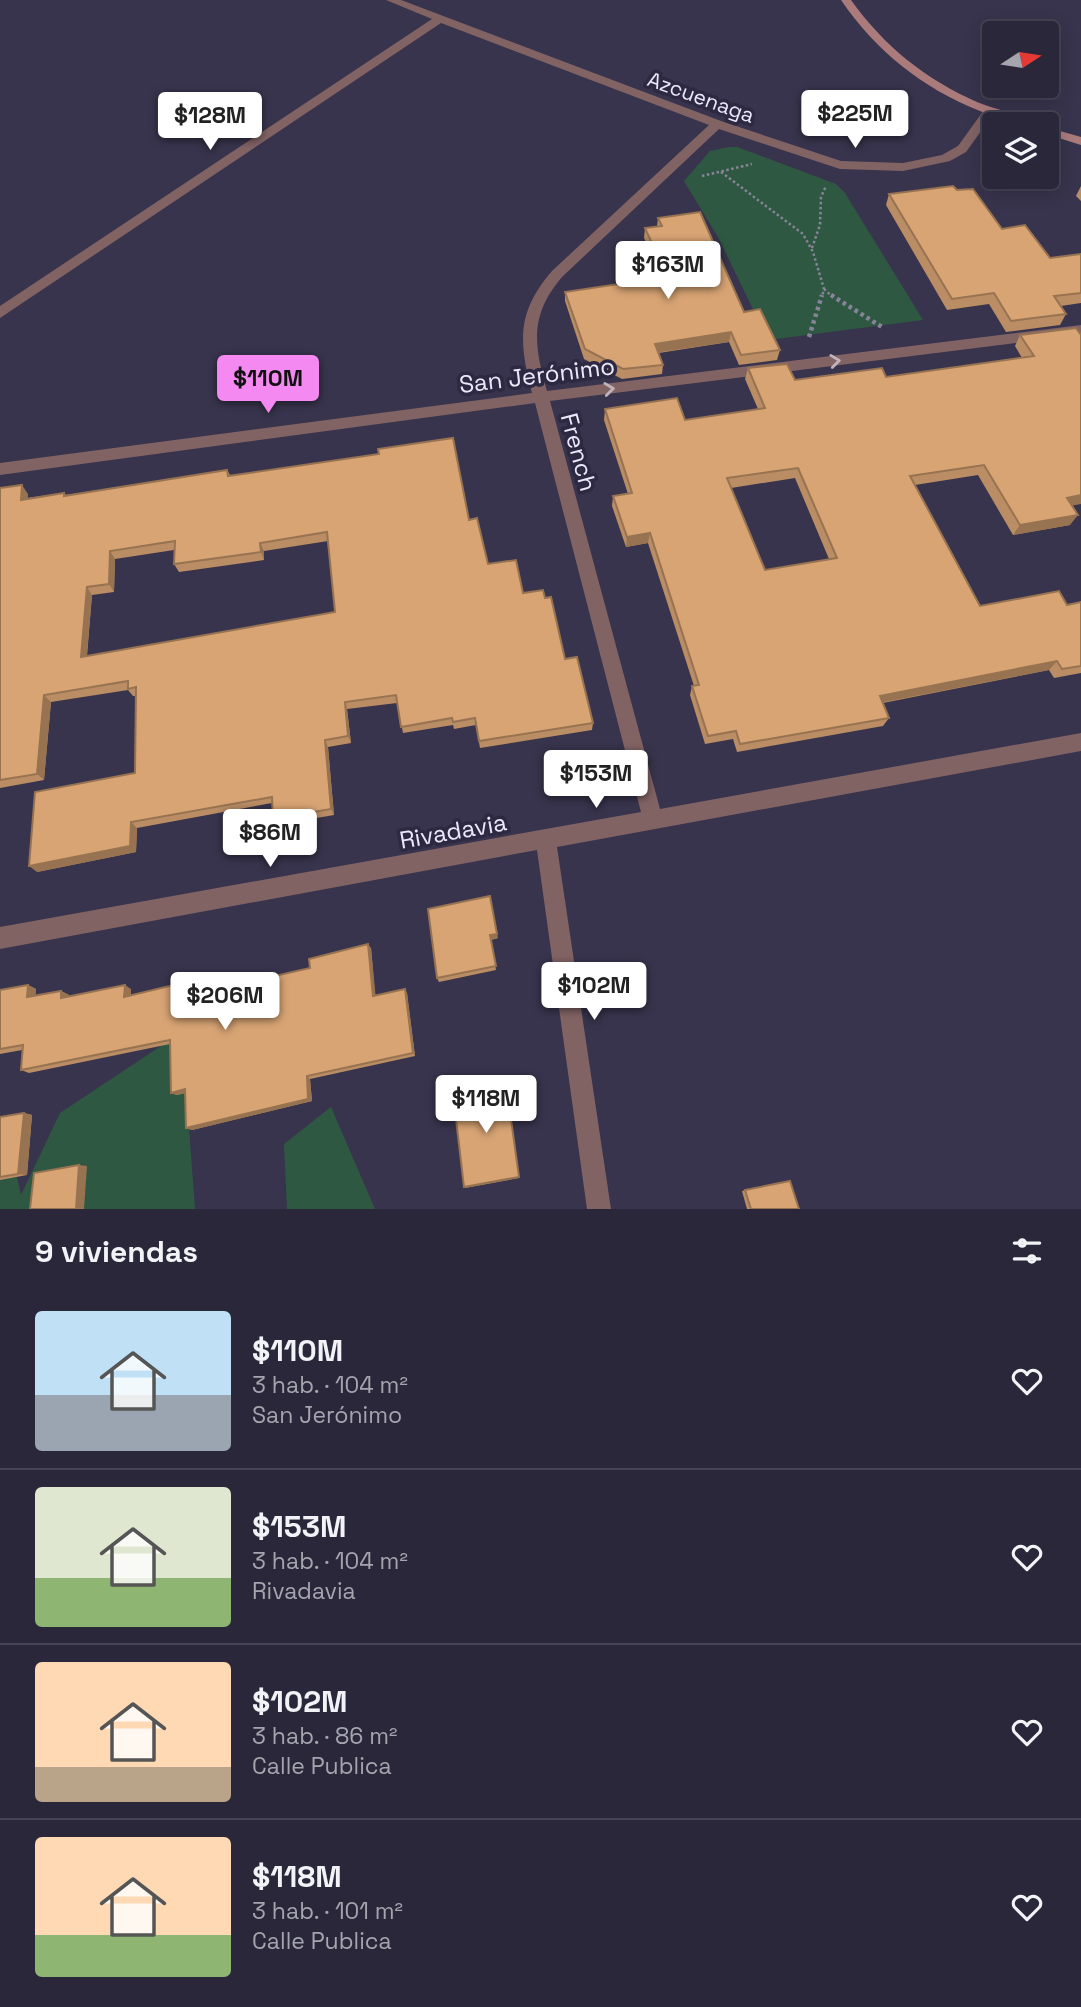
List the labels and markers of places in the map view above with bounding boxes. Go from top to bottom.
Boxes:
pin: $225M [806,90,904,150]
pin: $128M [161,92,259,152]
pin: $163M [619,242,717,301]
pin: $110M [219,356,317,415]
pin: $153M [547,750,645,810]
pin: $86M [229,810,311,869]
pin: $102M [545,962,643,1022]
pin: $206M [176,972,274,1032]
pin: $118M [437,1076,535,1135]

